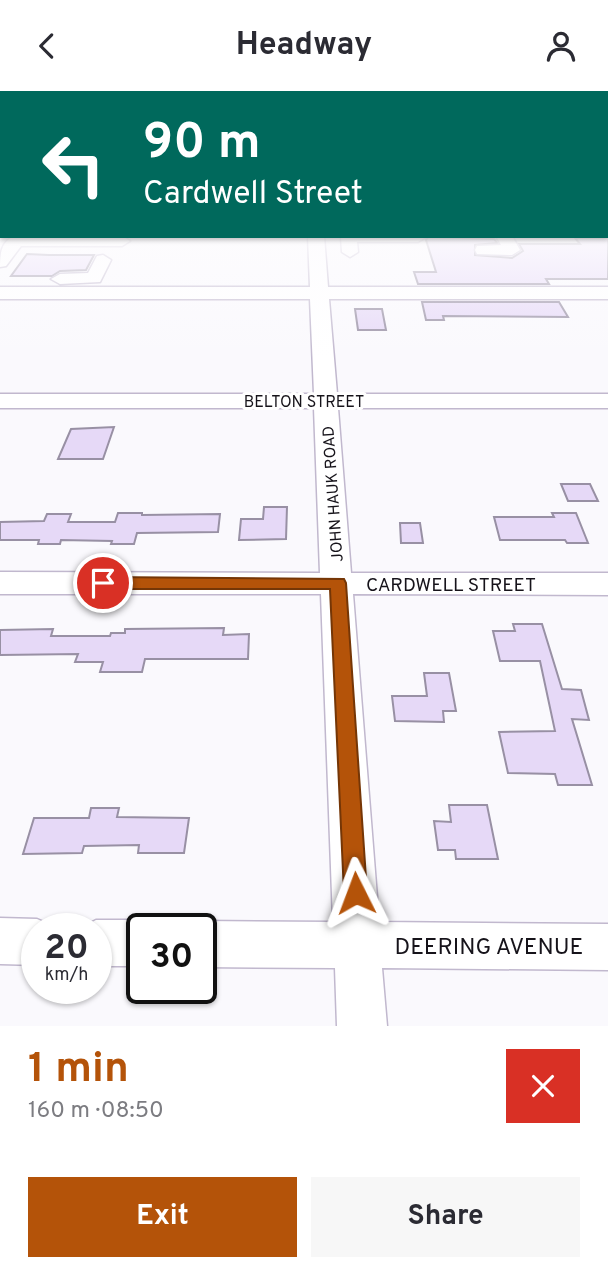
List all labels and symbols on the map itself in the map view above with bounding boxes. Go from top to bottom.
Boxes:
street label: BELTON STREET [244,393,364,413]
street label: JOHN HAUK ROAD [319,425,349,562]
pin [73,553,133,613]
street label: CARDWELL STREET [366,574,536,598]
position arrow [319,856,393,930]
speed limit sign: 30 [126,913,217,1004]
street label: DEERING AVENUE [395,934,583,963]

